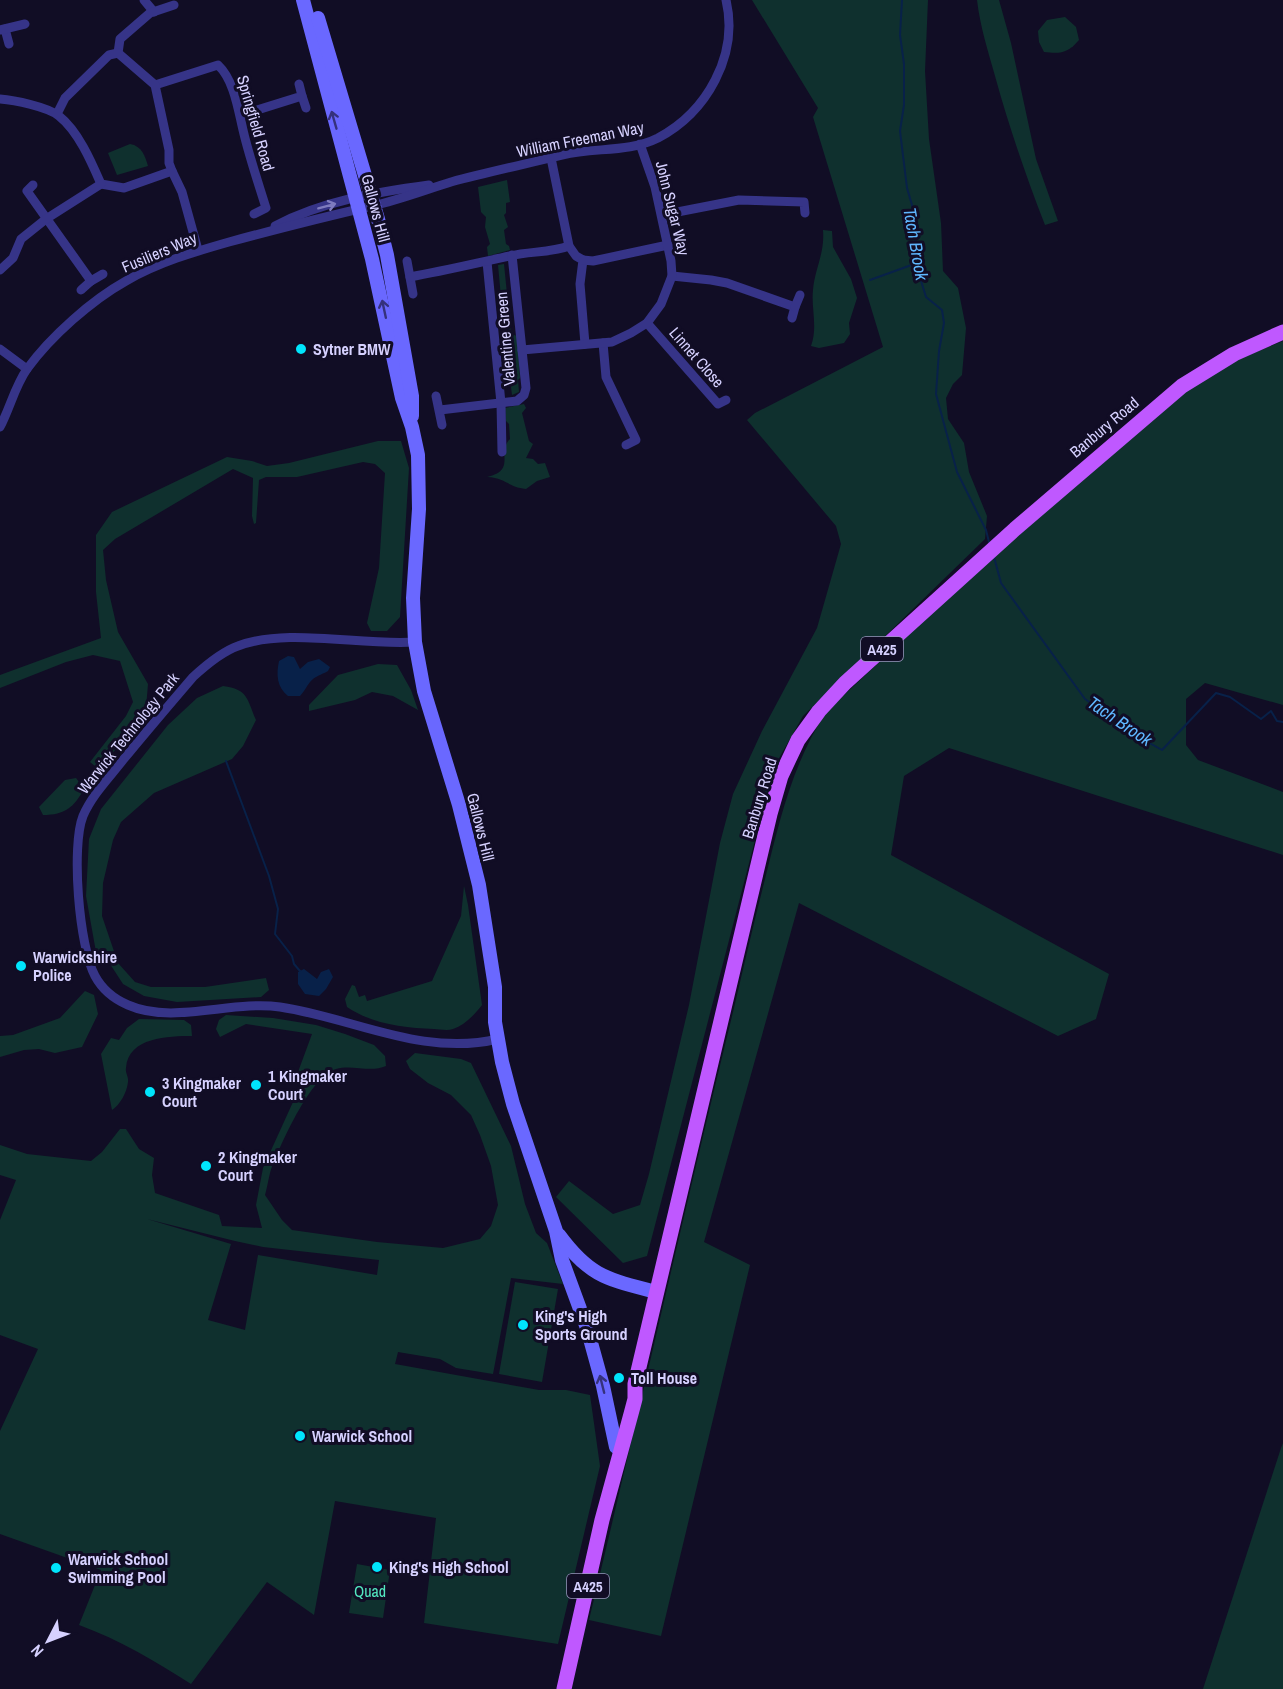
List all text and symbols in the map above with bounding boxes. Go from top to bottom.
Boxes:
street label: Springfield Road [232,73,280,173]
one-way arrow [328,111,340,130]
street label: William Freeman Way [514,116,646,162]
street label: John Sugar Way [651,159,695,258]
street label: Gallows Hill [356,172,396,244]
one-way arrow [317,199,336,211]
water label: Tach Brook [897,206,935,283]
street label: Fusiliers Way [118,226,200,278]
street label: Valentine Green [490,291,520,387]
one-way arrow [378,299,389,319]
street label: Linnet Close [665,322,729,392]
place label: Sytner BMW [313,338,391,360]
marker: Sytner BMW [294,342,308,356]
street label: Banbury Road [1065,392,1143,462]
road number: A425 [861,637,903,661]
street label: Warwick Technology Park [72,667,184,798]
water label: Tach Brook [1083,690,1158,752]
street label: Banbury Road [736,755,782,841]
street label: Gallows Hill [462,791,500,863]
place label: Warwickshire Police [33,946,117,986]
marker: Warwickshire Police [14,959,28,973]
place label: 1 Kingmaker Court [268,1065,348,1105]
place label: 3 Kingmaker Court [162,1072,242,1112]
marker: 1 Kingmaker Court [249,1078,263,1092]
marker: 3 Kingmaker Court [143,1085,157,1099]
place label: 2 Kingmaker Court [218,1146,298,1186]
marker: 2 Kingmaker Court [199,1159,213,1173]
place label: King's High Sports Ground [535,1305,628,1345]
marker: King's High Sports Ground [516,1318,530,1332]
place label: Toll House [631,1367,697,1389]
marker: Toll House [612,1371,626,1385]
one-way arrow [595,1374,607,1393]
place label: Warwick School [312,1425,412,1447]
marker: Warwick School [293,1429,307,1443]
place label: Warwick School Swimming Pool [68,1548,168,1588]
place label: King's High School [389,1556,509,1578]
marker: King's High School [370,1560,384,1574]
marker: Warwick School Swimming Pool [49,1561,63,1575]
road number: A425 [567,1574,609,1598]
park label: Quad [354,1580,386,1602]
north arrow [18,1611,78,1671]
text: N [26,1640,48,1662]

